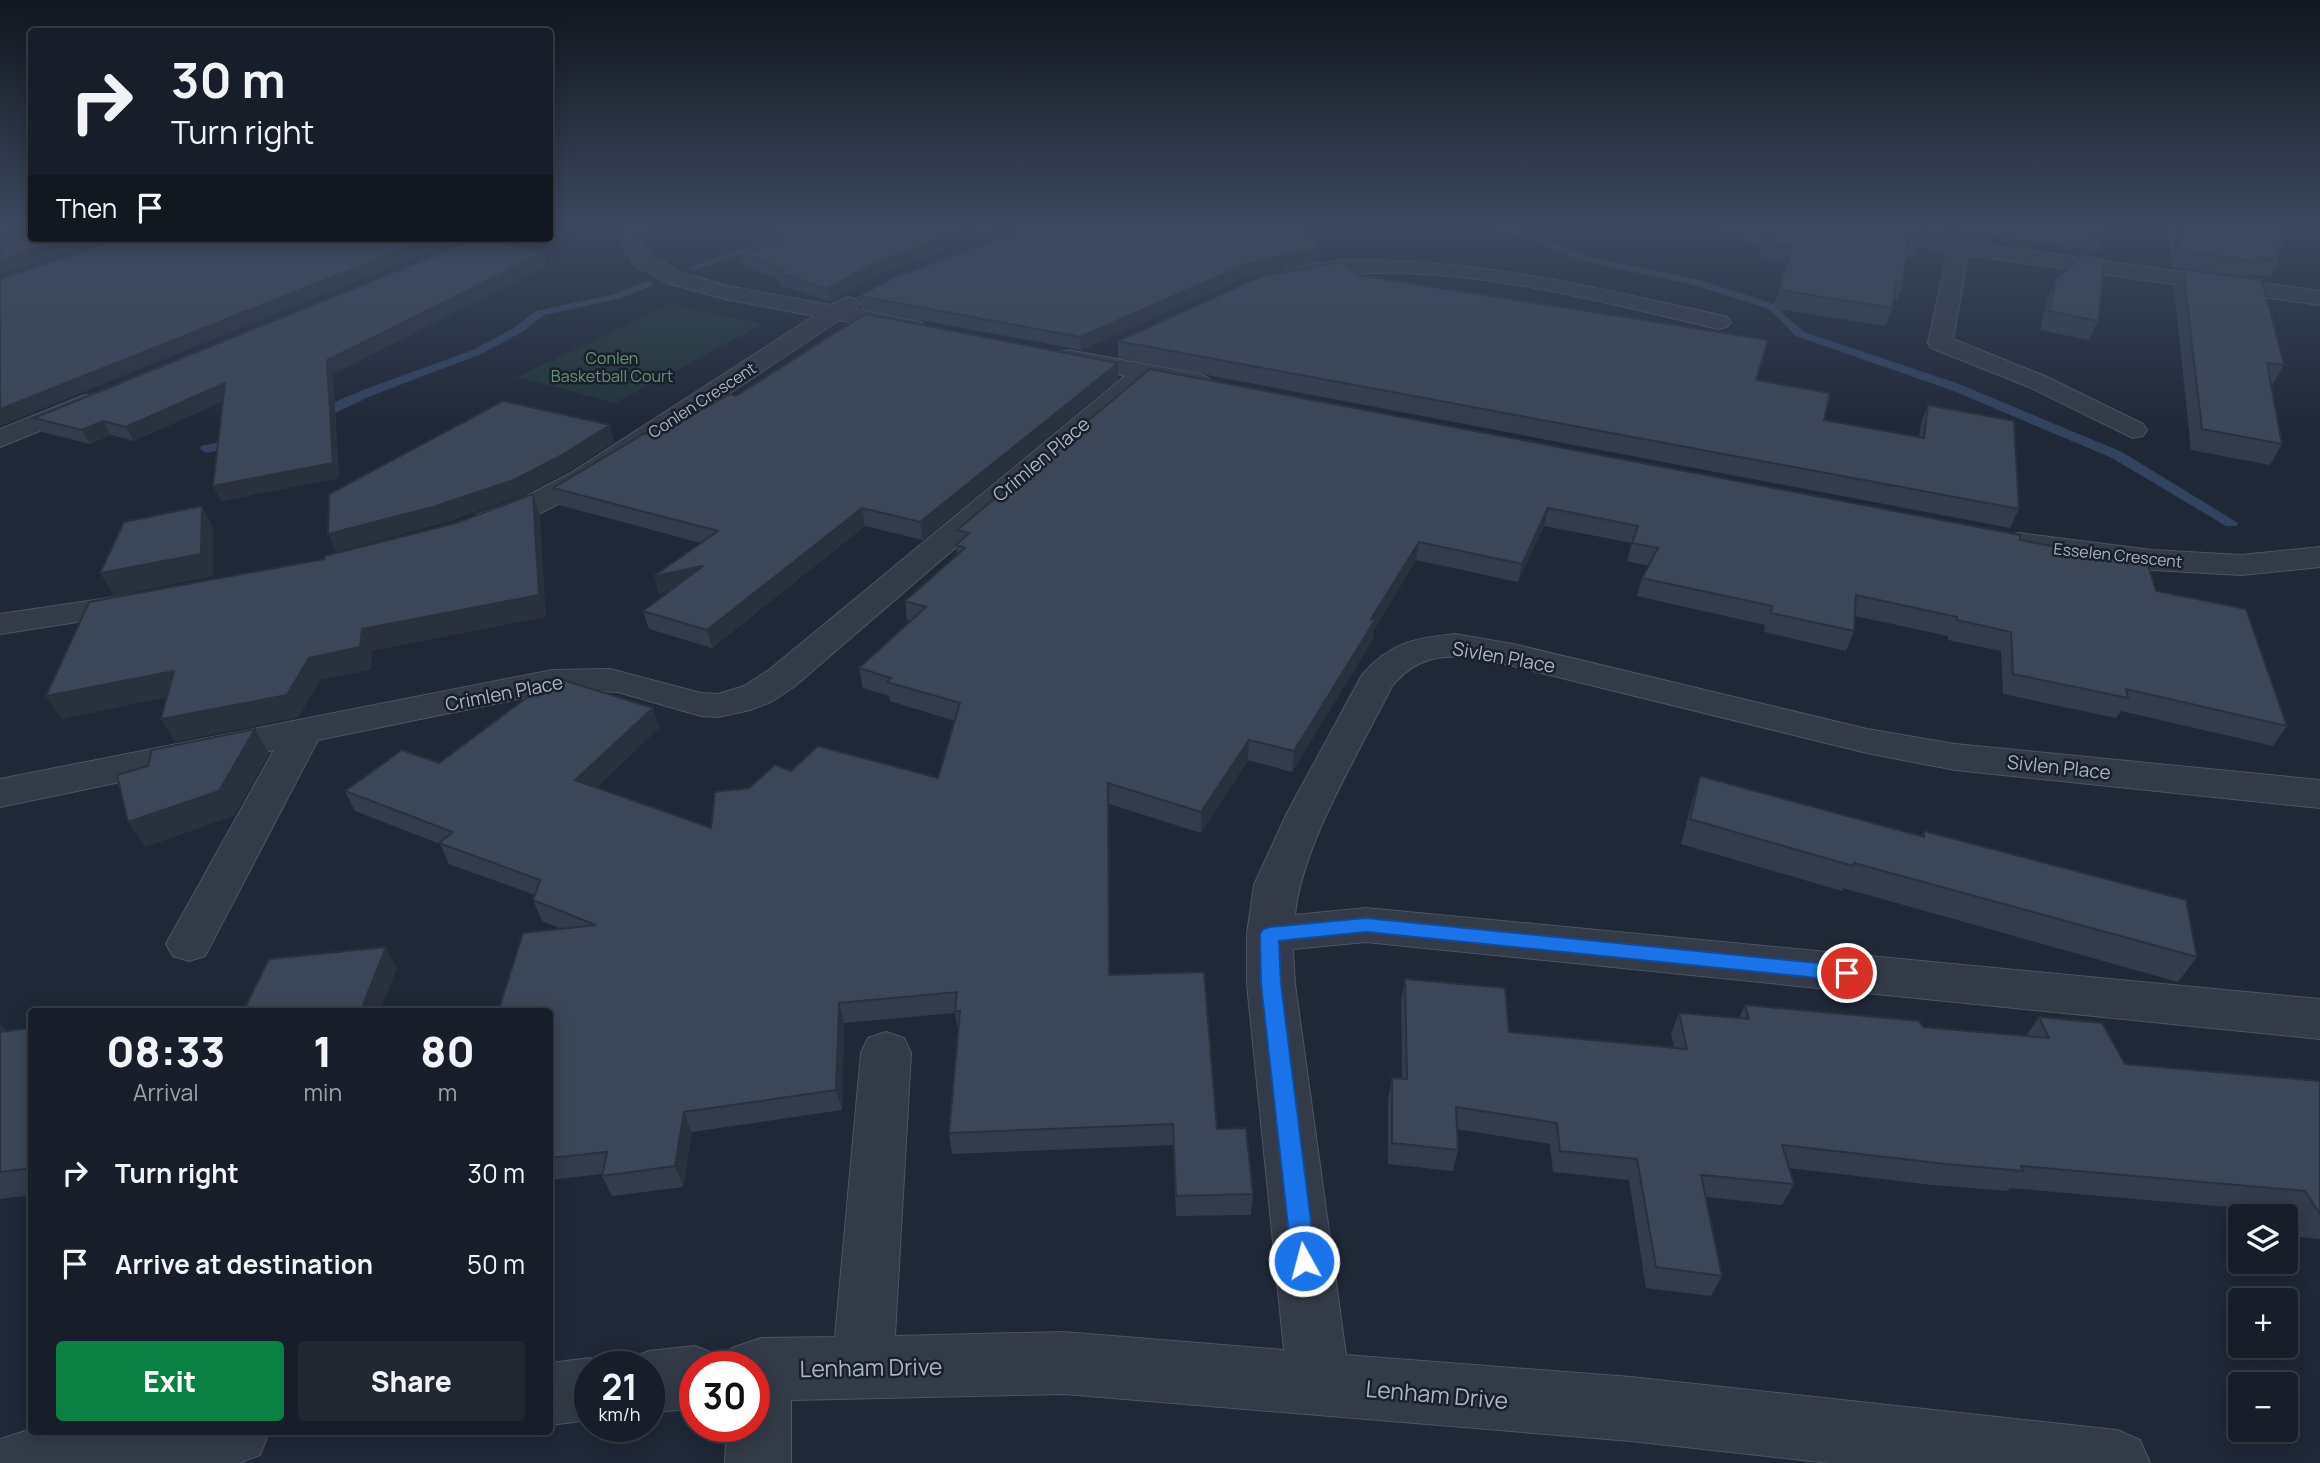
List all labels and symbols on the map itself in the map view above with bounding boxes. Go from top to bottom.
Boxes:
park label: Conlen Basketball Court [551,347,673,387]
street label: Conlen Crescent [644,357,760,443]
street label: Crimlen Place [987,411,1095,507]
street label: Esselen Crescent [2053,537,2183,573]
street label: Sivlen Place [1451,635,1557,679]
street label: Crimlen Place [443,669,565,717]
street label: Sivlen Place [2006,749,2112,785]
pin [1817,943,1877,1003]
position arrow [1267,1224,1341,1298]
street label: Lenham Drive [799,1350,943,1384]
speed limit sign: 30 [679,1351,770,1442]
street label: Lenham Drive [1364,1372,1510,1416]

